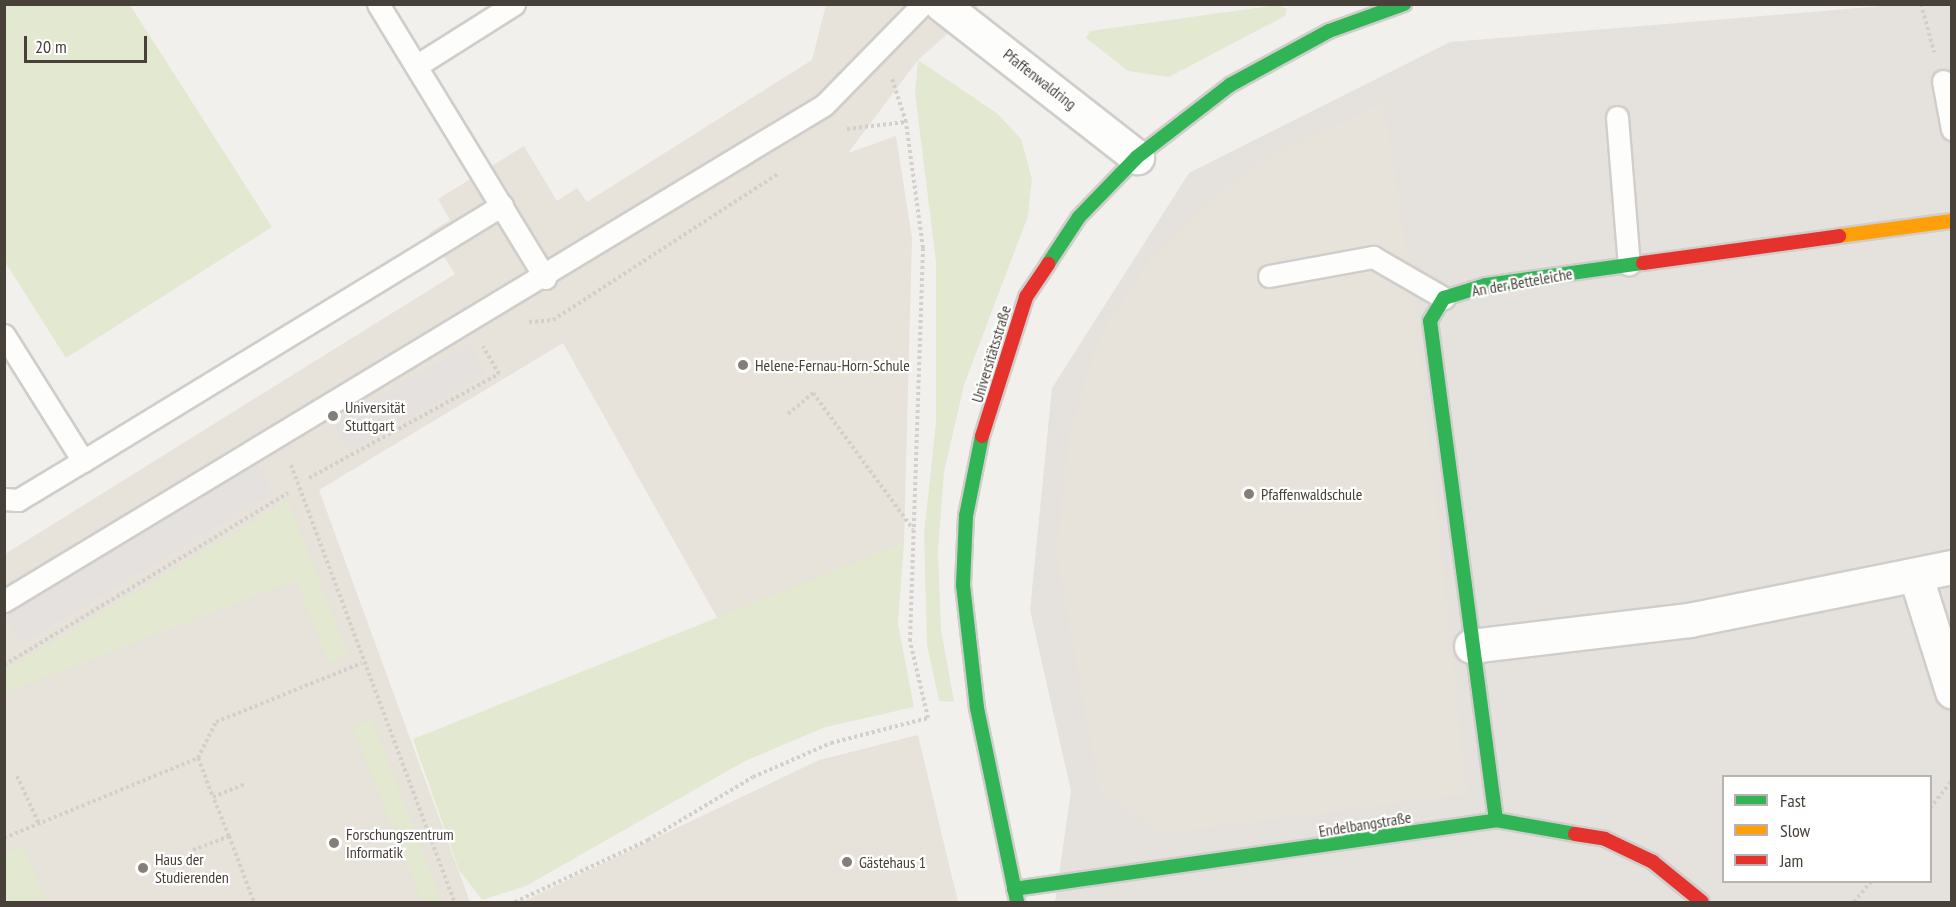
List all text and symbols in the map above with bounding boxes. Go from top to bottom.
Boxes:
scale bar [27,24,150,62]
text: 20 m [35,35,67,58]
street label: Pfaffenwaldring [1000,44,1080,114]
street label: An der Betteleiche [1470,264,1574,300]
street label: Universitätsstraße [967,303,1015,405]
place label: Helene-Fernau-Horn-Schule [755,355,910,375]
marker: Helene-Fernau-Horn-Schule [736,358,750,372]
place label: Universität Stuttgart [345,397,405,435]
marker: Universität Stuttgart [326,409,340,423]
place label: Pfaffenwaldschule [1261,484,1362,504]
marker: Pfaffenwaldschule [1242,487,1256,501]
legend [1722,775,1932,883]
text: Fast [1780,789,1806,812]
street label: Endelbangstraße [1317,807,1413,841]
text: Slow [1780,819,1810,842]
place label: Forschungszentrum Informatik [346,824,454,862]
marker: Forschungszentrum Informatik [327,836,341,850]
place label: Haus der Studierenden [155,849,229,887]
text: Jam [1780,849,1803,872]
place label: Gästehaus 1 [859,852,926,872]
marker: Gästehaus 1 [840,855,854,869]
marker: Haus der Studierenden [136,861,150,875]

